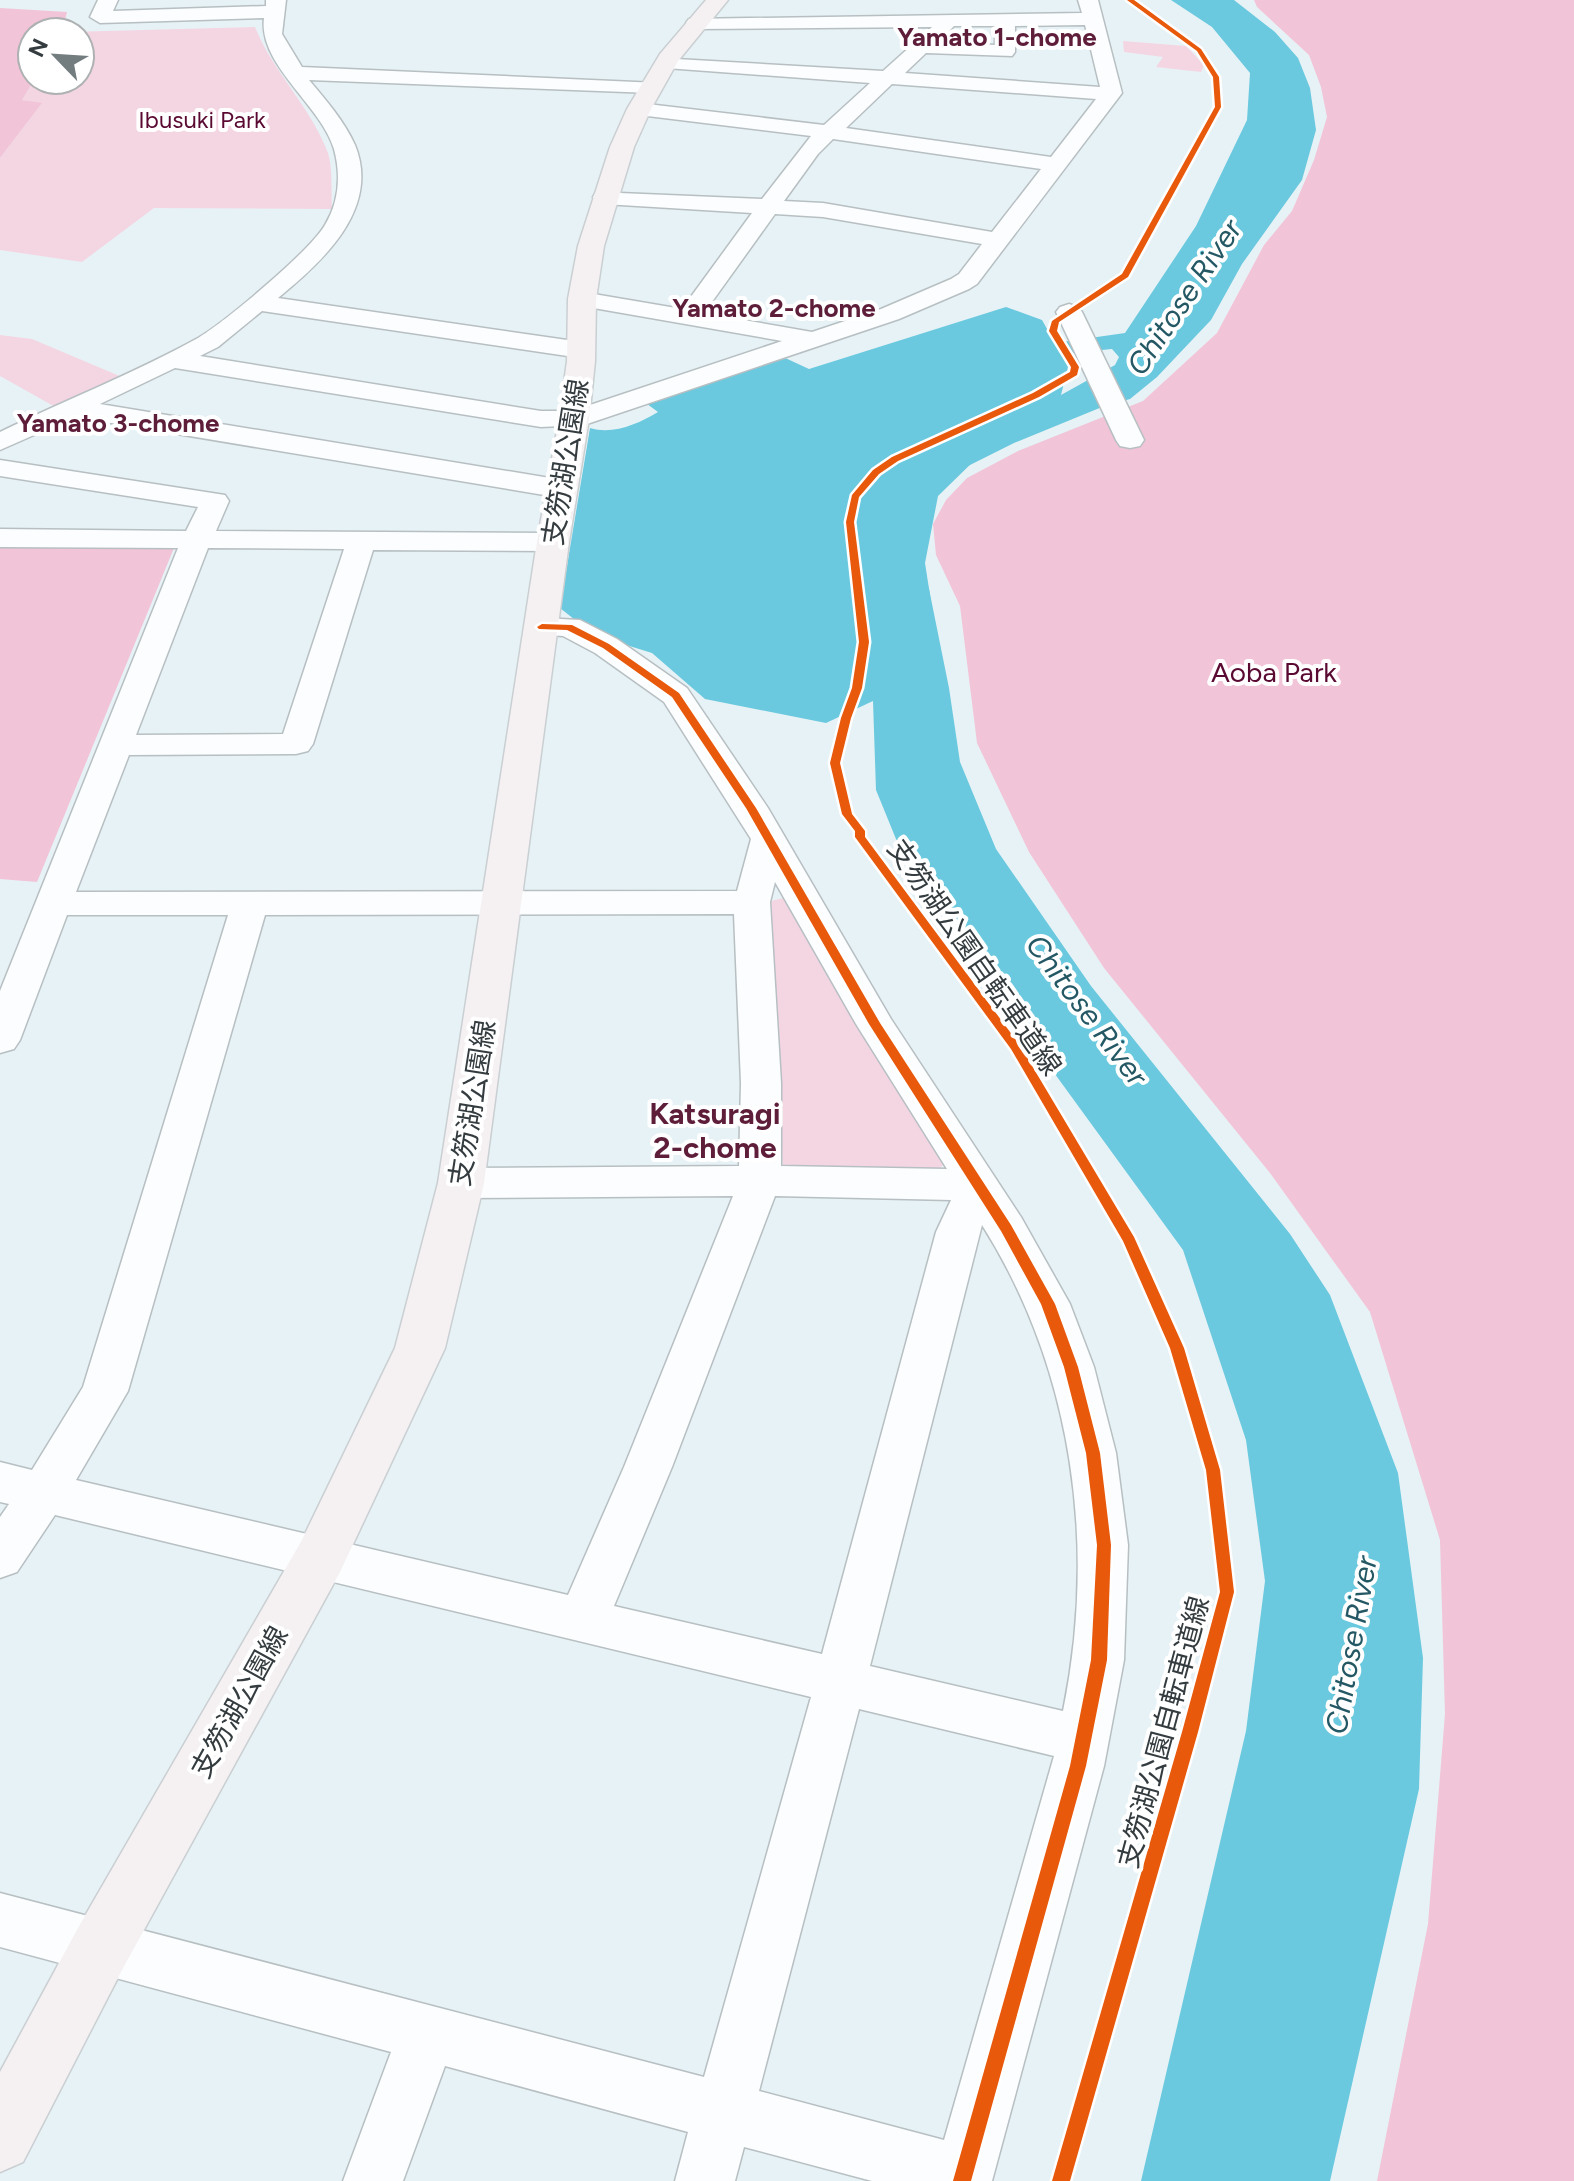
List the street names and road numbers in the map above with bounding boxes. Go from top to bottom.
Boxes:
street label: 支笏湖公園線 [535,376,595,548]
street label: 支笏湖公園自転車道線 [881,833,1069,1081]
street label: 支笏湖公園線 [442,1017,502,1189]
street label: 支笏湖公園自転車道線 [1110,1592,1216,1872]
street label: 支笏湖公園線 [183,1620,295,1784]

